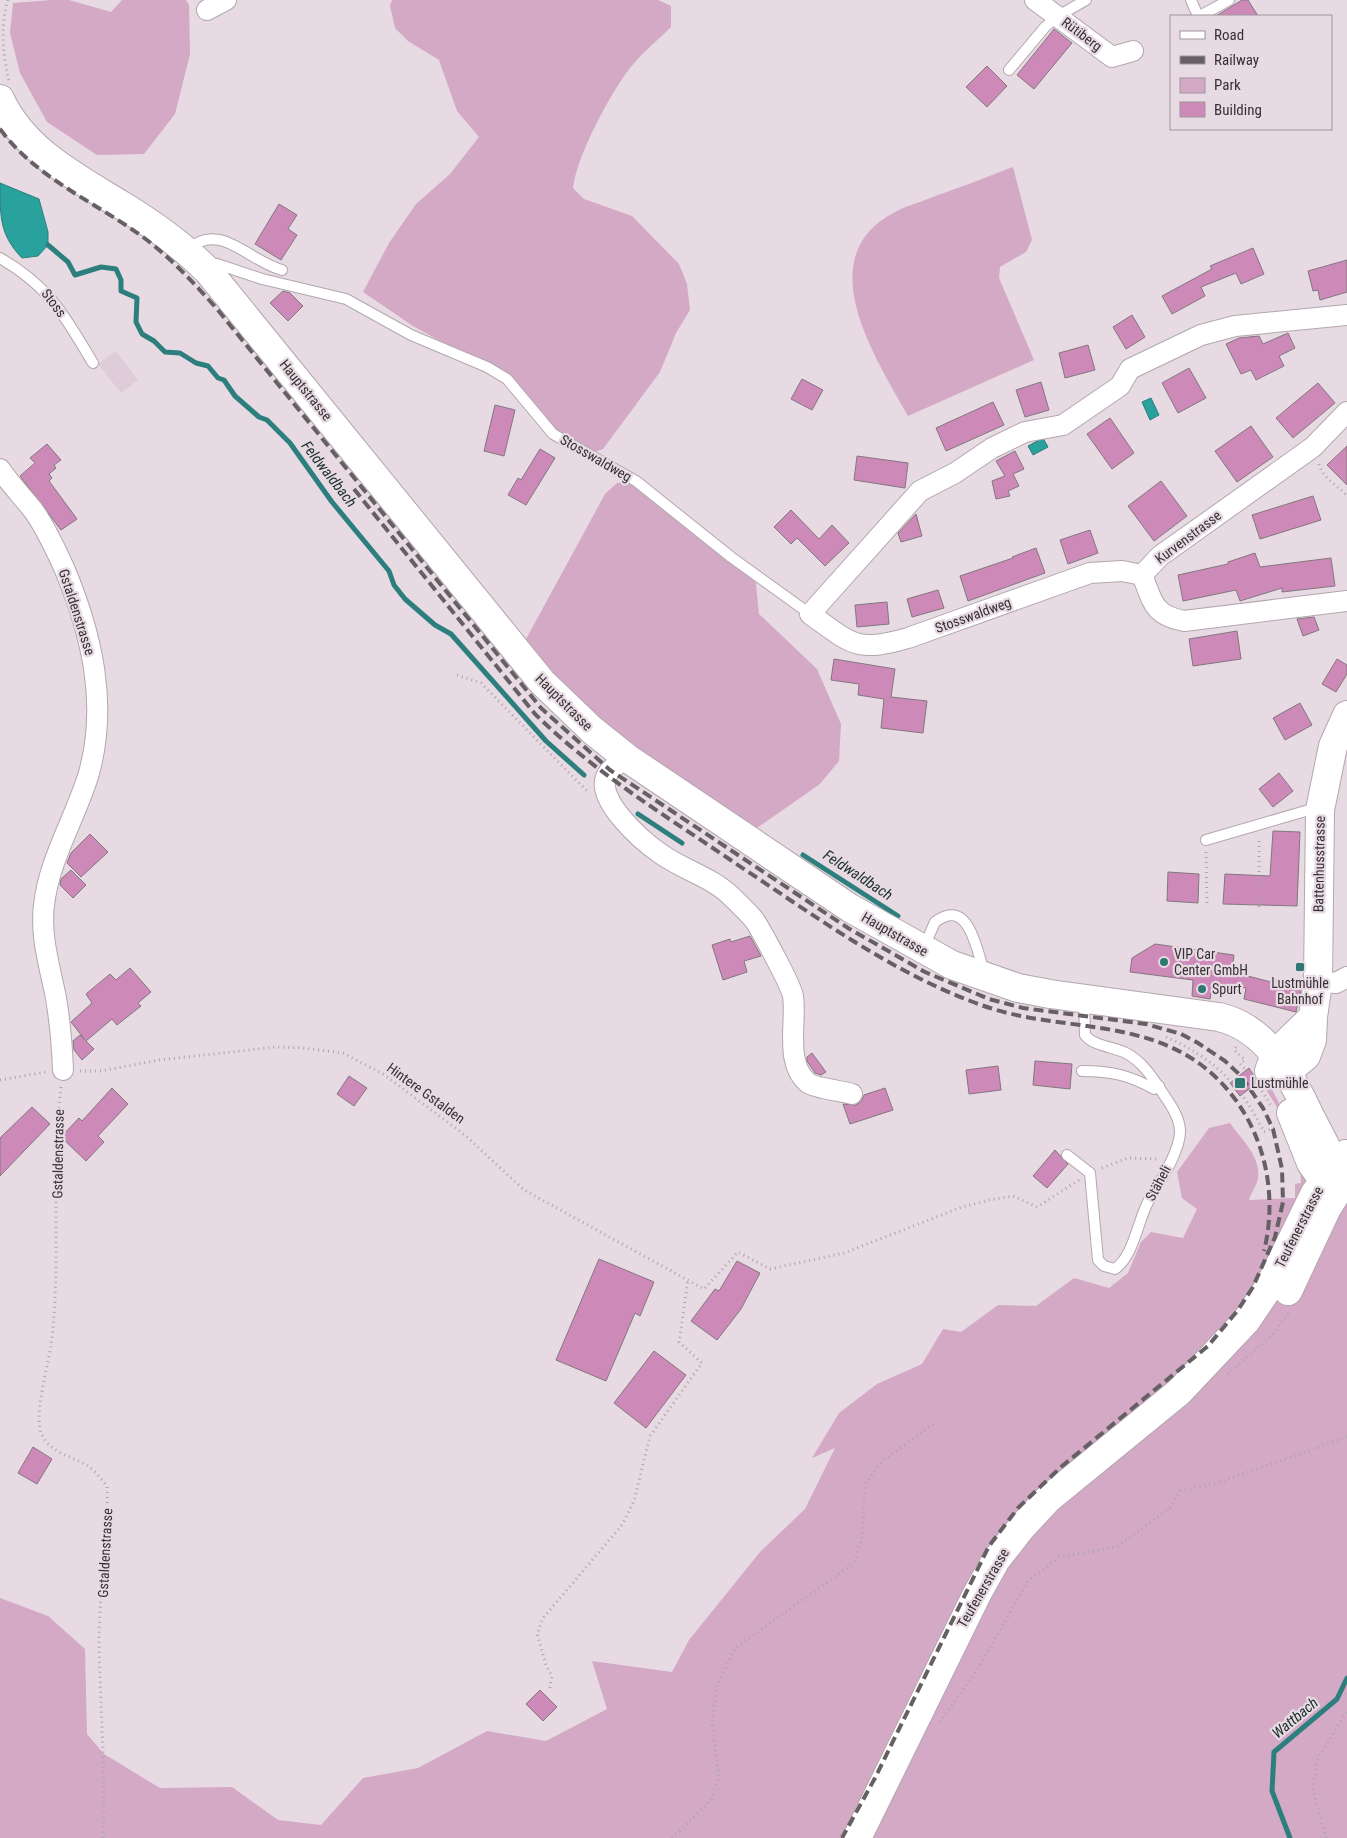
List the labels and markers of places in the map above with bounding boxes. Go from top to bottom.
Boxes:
place label: VIP Car Center GmbH [1174,946,1248,978]
marker: VIP Car Center GmbH [1158,956,1170,968]
marker: Lustmühle Bahnhof [1294,961,1306,973]
place label: Lustmühle Bahnhof [1271,975,1329,1007]
place label: Spurt [1212,981,1242,997]
marker: Spurt [1196,983,1208,995]
place label: Lustmühle [1251,1075,1309,1091]
marker: Lustmühle [1233,1076,1247,1090]

